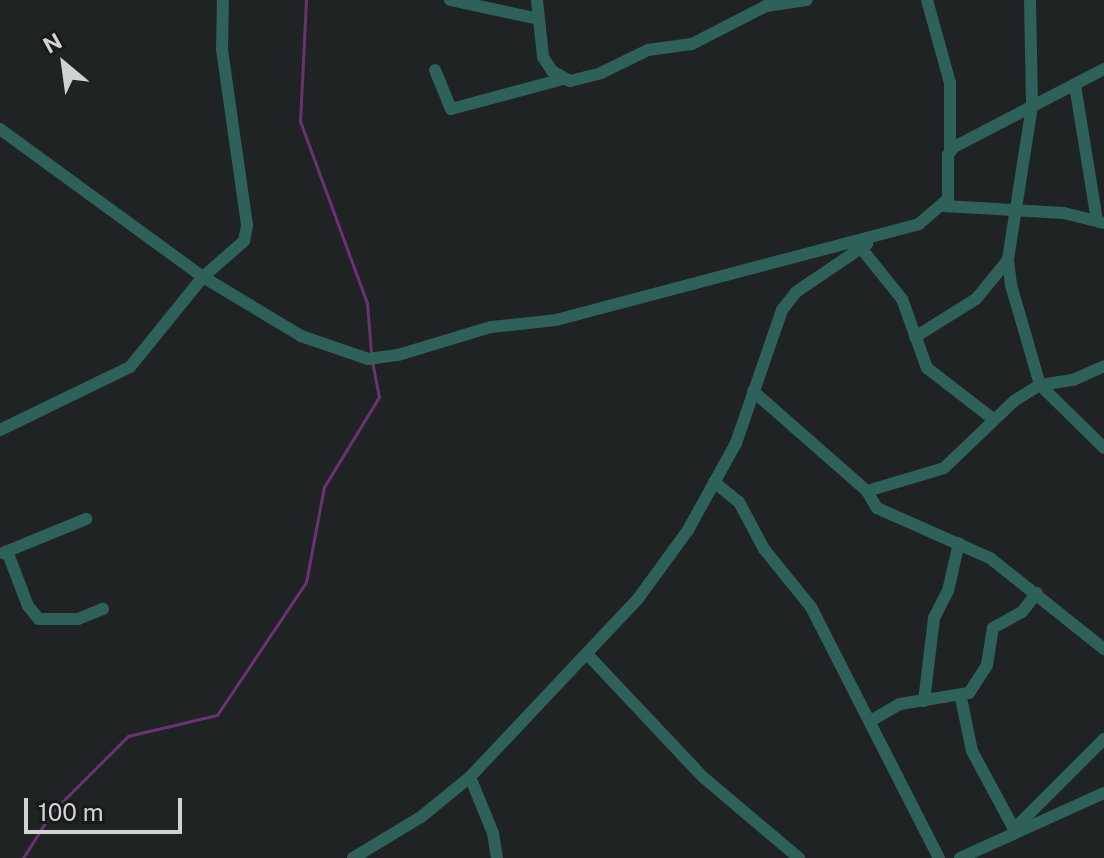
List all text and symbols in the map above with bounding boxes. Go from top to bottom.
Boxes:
north arrow [24,24,104,104]
text: N [39,27,66,59]
scale bar [28,782,186,832]
text: 100 m [38,798,104,826]

